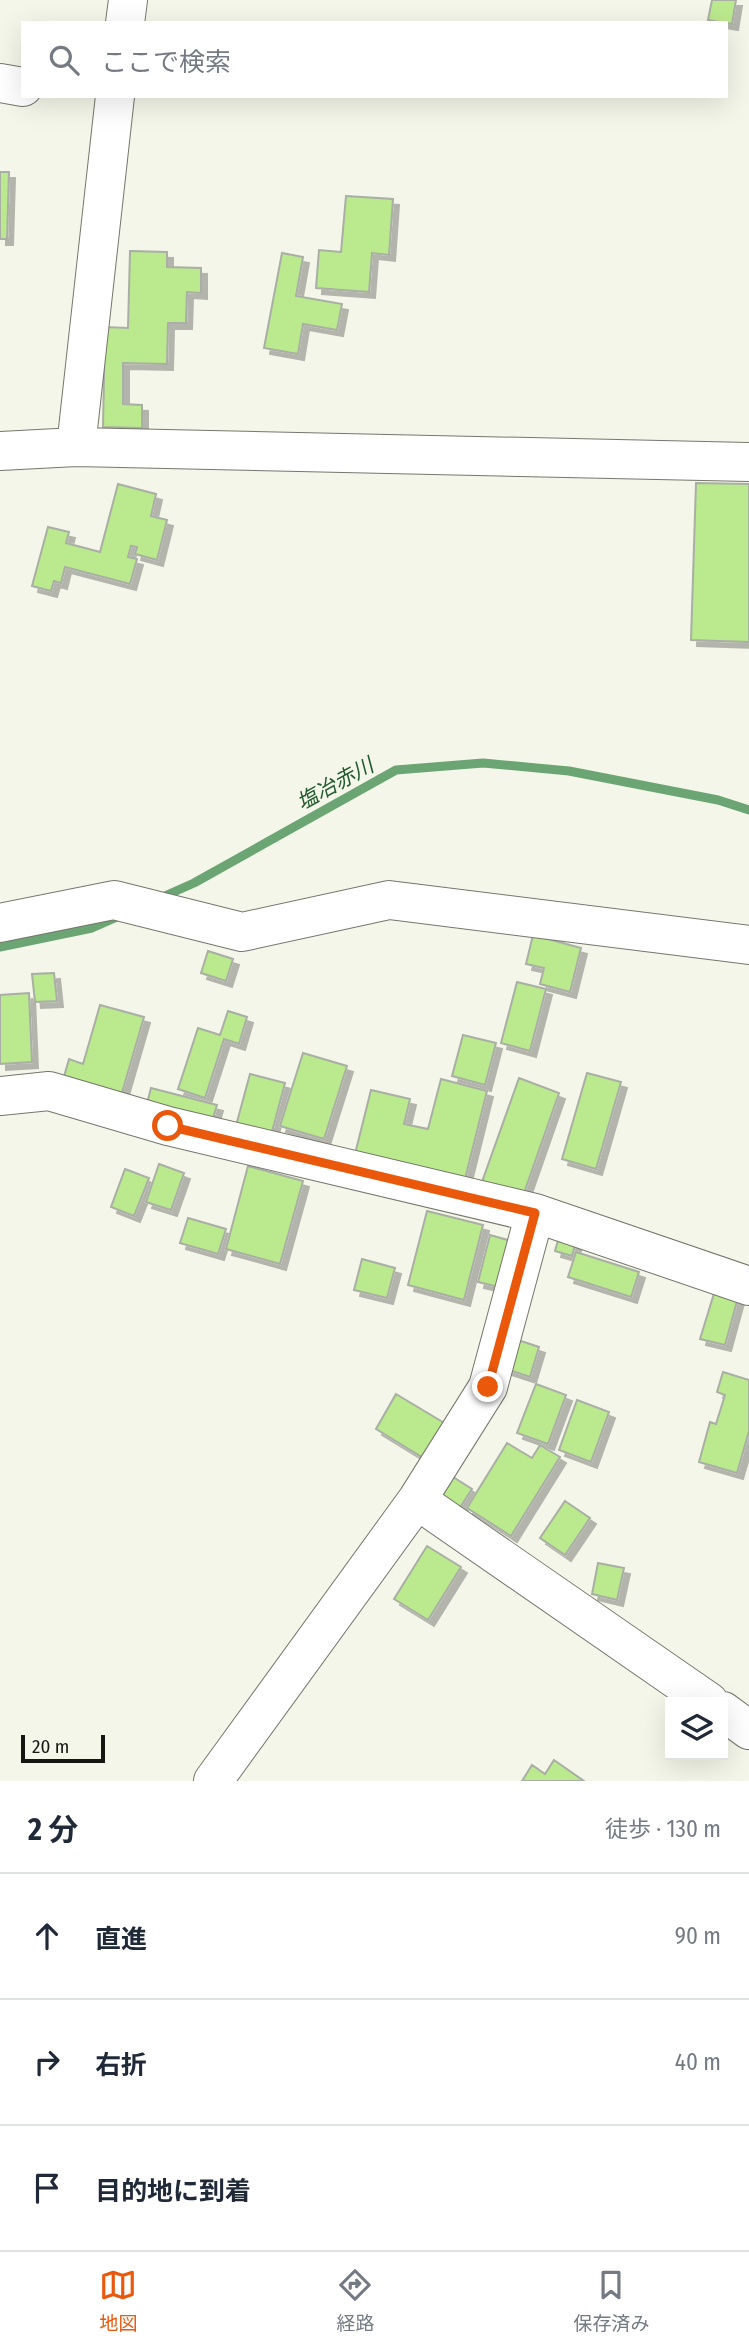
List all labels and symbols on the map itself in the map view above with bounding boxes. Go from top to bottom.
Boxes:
water label: 塩冶赤川 [292,751,380,816]
route start [152,1110,183,1141]
route end [472,1371,503,1402]
scale bar [21,1732,105,1764]

